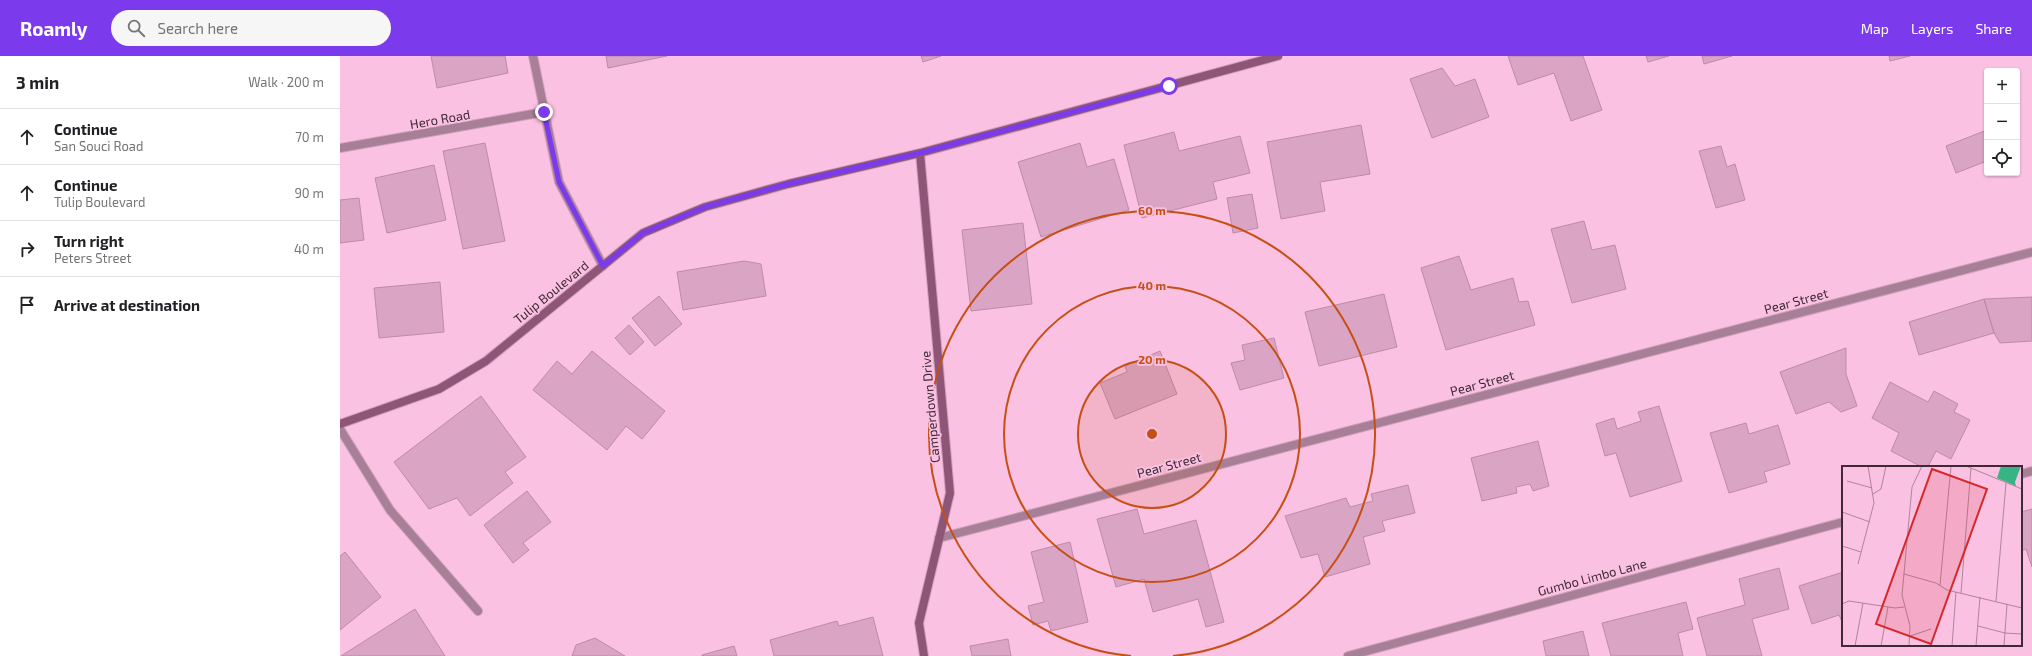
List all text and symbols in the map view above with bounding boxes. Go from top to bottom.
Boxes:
search box [111,10,391,46]
text: Roamly [20,17,87,40]
icon: search [125,17,147,39]
text: Search here [157,19,238,37]
text: Map [1861,20,1889,37]
text: Layers [1911,20,1953,37]
text: Share [1975,20,2012,37]
map controls [1984,68,2020,176]
button: + [1984,68,2020,104]
text: 3 min [16,72,59,92]
text: Walk · 200 m [248,74,324,90]
route start [1160,77,1178,95]
route end [535,103,553,121]
button: − [1984,104,2020,140]
street label: Hero Road [409,106,471,132]
text: Continue [54,120,117,138]
icon: ahead [16,126,38,148]
text: 70 m [295,129,324,145]
text: San Souci Road [54,138,143,154]
button: locate [1984,140,2020,176]
text: Continue [54,176,117,194]
icon: ahead [16,182,38,204]
text: 90 m [294,185,324,201]
text: Tulip Boulevard [54,194,145,210]
text: 60 m [1138,203,1166,217]
text: Turn right [54,232,124,250]
icon: right [16,238,38,260]
text: 40 m [294,241,324,257]
text: Peters Street [54,250,131,266]
street label: Tulip Boulevard [510,257,592,327]
text: 40 m [1138,278,1166,292]
street label: Pear Street [1762,285,1830,317]
icon: arrive [16,294,38,316]
text: Arrive at destination [54,296,200,314]
street label: Camperdown Drive [917,350,943,464]
text: 20 m [1138,352,1166,366]
street label: Pear Street [1448,367,1516,399]
centre of rings [1145,427,1159,441]
street label: Pear Street [1135,449,1203,481]
inset map [1842,466,2022,646]
street label: Gumbo Limbo Lane [1536,555,1648,599]

